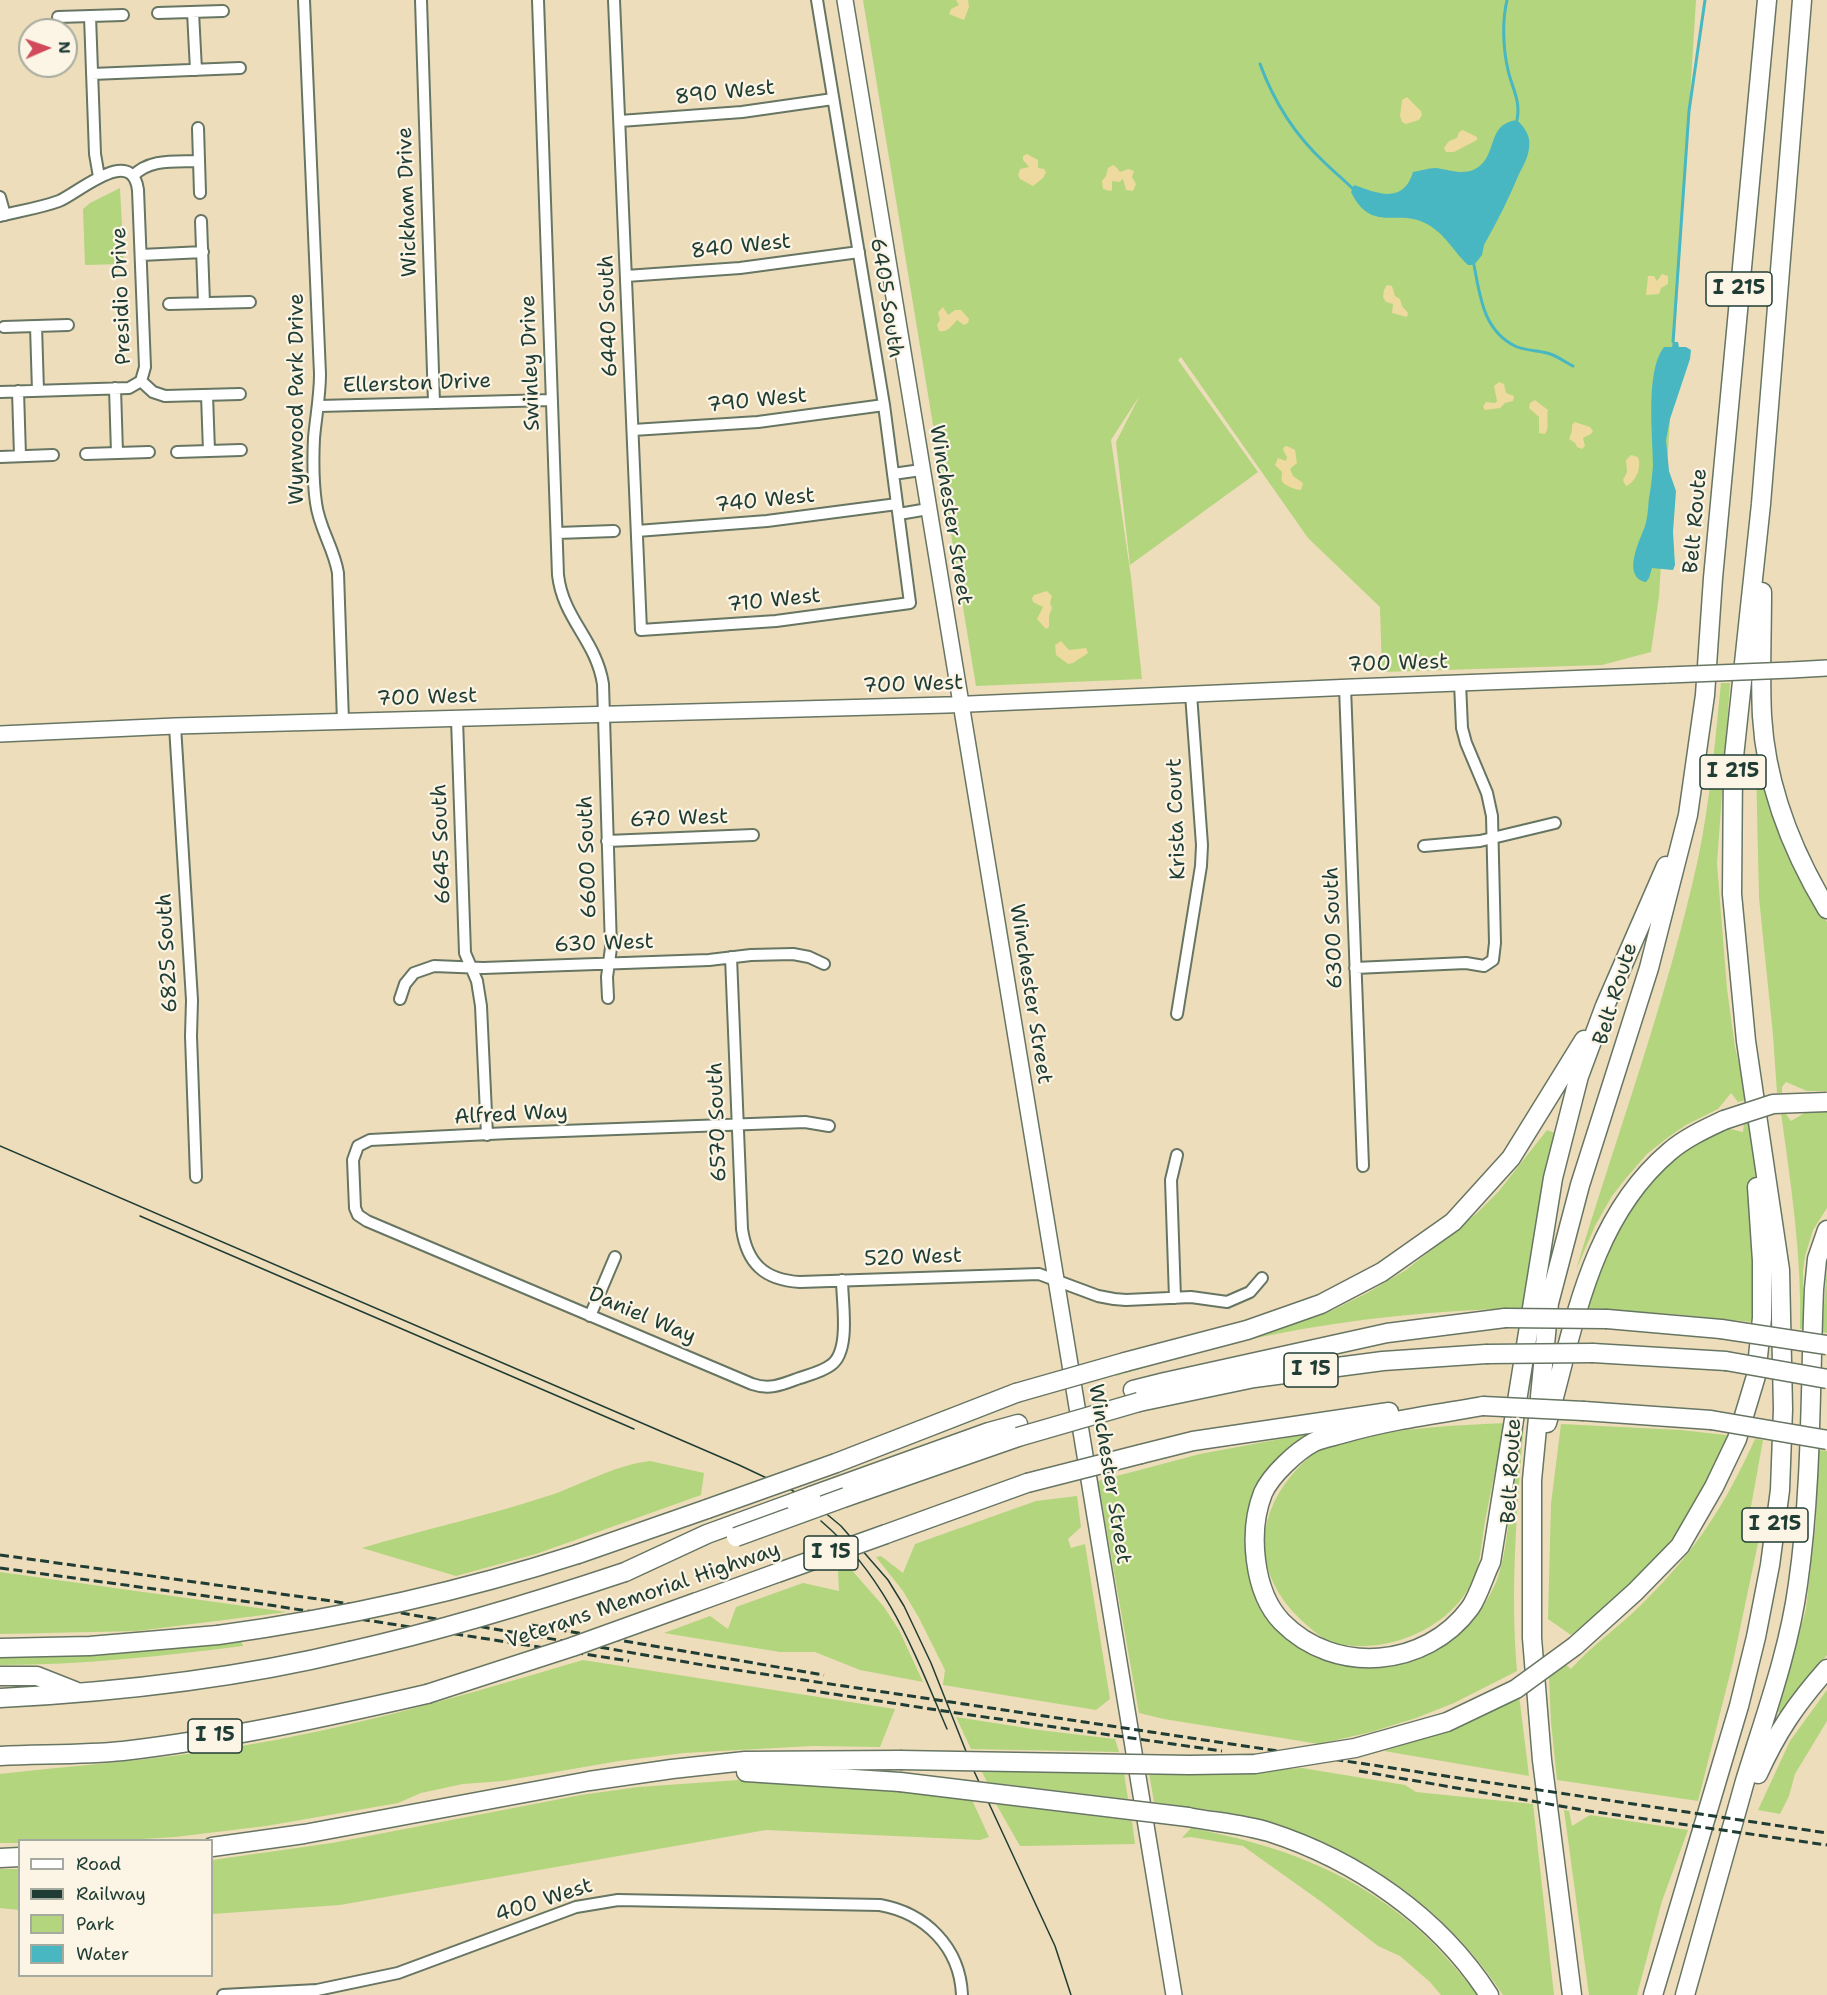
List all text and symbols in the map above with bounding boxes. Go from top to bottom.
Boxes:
north arrow [18,18,78,78]
text: N [54,41,75,54]
street label: 890 West [674,75,776,111]
street label: Wickham Drive [393,126,423,278]
street label: Presidio Drive [107,227,137,365]
street label: 840 West [690,229,792,265]
street label: 6405 South [864,236,908,360]
street label: 6440 South [594,254,624,378]
road number: I 215 [1706,272,1772,306]
street label: Wynwood Park Drive [285,293,311,505]
street label: Swinley Drive [516,295,546,431]
street label: Ellerston Drive [342,369,492,399]
street label: 790 West [706,383,808,419]
street label: Winchester Street [923,423,977,607]
street label: Belt Route [1679,467,1713,575]
street label: 740 West [714,483,816,519]
street label: 710 West [726,584,822,618]
street label: 700 West [1347,650,1449,678]
street label: 700 West [862,671,964,699]
street label: 700 West [376,684,478,712]
road number: I 215 [1700,755,1766,789]
street label: Krista Court [1162,758,1192,880]
street label: 6645 South [427,783,457,905]
street label: 6600 South [573,795,603,919]
street label: 670 West [629,805,729,833]
street label: 6300 South [1319,866,1349,990]
street label: 6825 South [152,893,184,1013]
street label: Winchester Street [1003,902,1057,1086]
street label: 630 West [554,930,654,958]
street label: Belt Route [1589,940,1643,1048]
street label: 6570 South [703,1062,733,1182]
street label: Alfred Way [454,1099,568,1131]
street label: 520 West [864,1244,962,1272]
street label: Daniel Way [585,1282,699,1350]
road number: I 15 [1284,1353,1338,1387]
street label: Winchester Street [1082,1382,1136,1566]
street label: Belt Route [1497,1418,1527,1524]
road number: I 215 [1742,1508,1808,1542]
road number: I 15 [804,1536,858,1570]
street label: Veterans Memorial Highway [503,1537,783,1655]
road number: I 15 [188,1719,242,1753]
legend [18,1839,213,1977]
text: Road [76,1852,121,1876]
street label: 400 West [492,1873,596,1929]
text: Railway [76,1882,146,1906]
text: Park [76,1912,115,1936]
text: Water [76,1942,129,1966]

